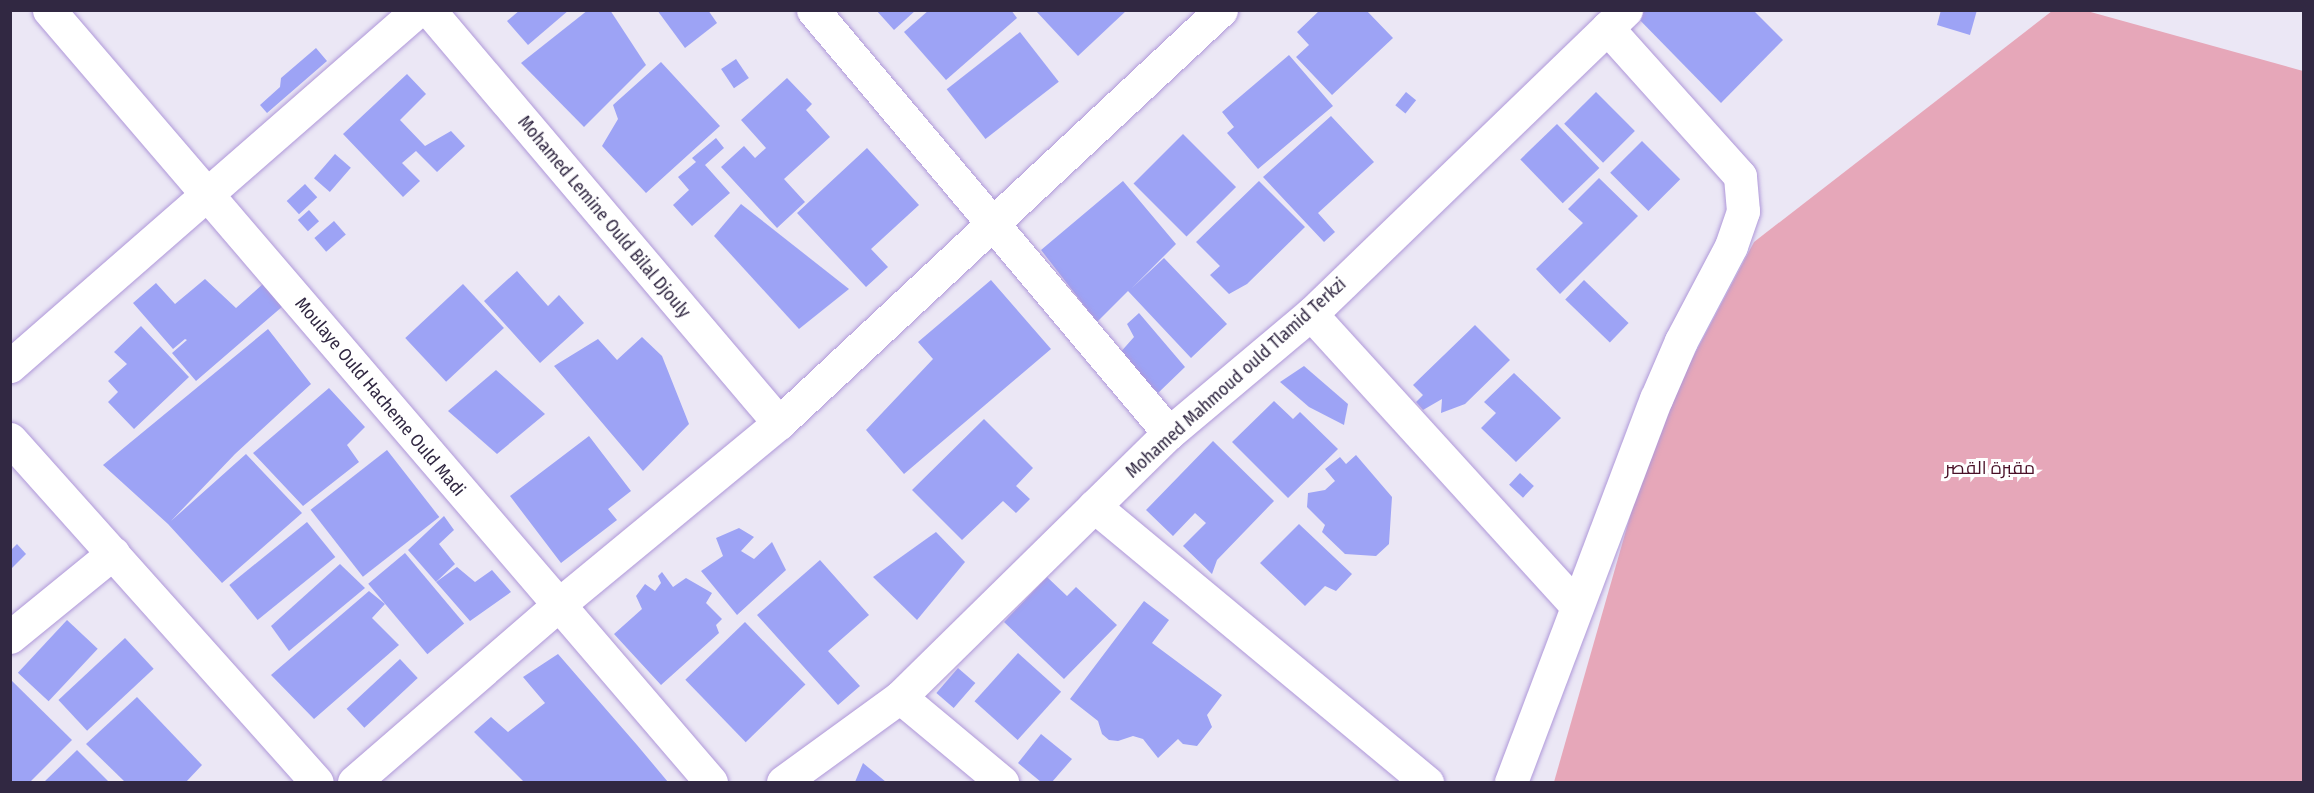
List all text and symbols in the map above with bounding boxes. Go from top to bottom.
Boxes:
street label: Mohamed Lemine Ould Bilal Djouly [513,112,695,322]
street label: Mohamed Mahmoud ould Tlamid Terkzi [1121,273,1351,483]
street label: Moulaye Ould Hacheme Ould Madi [290,293,470,501]
park label: مقبرة القصر [1945,457,2035,479]

